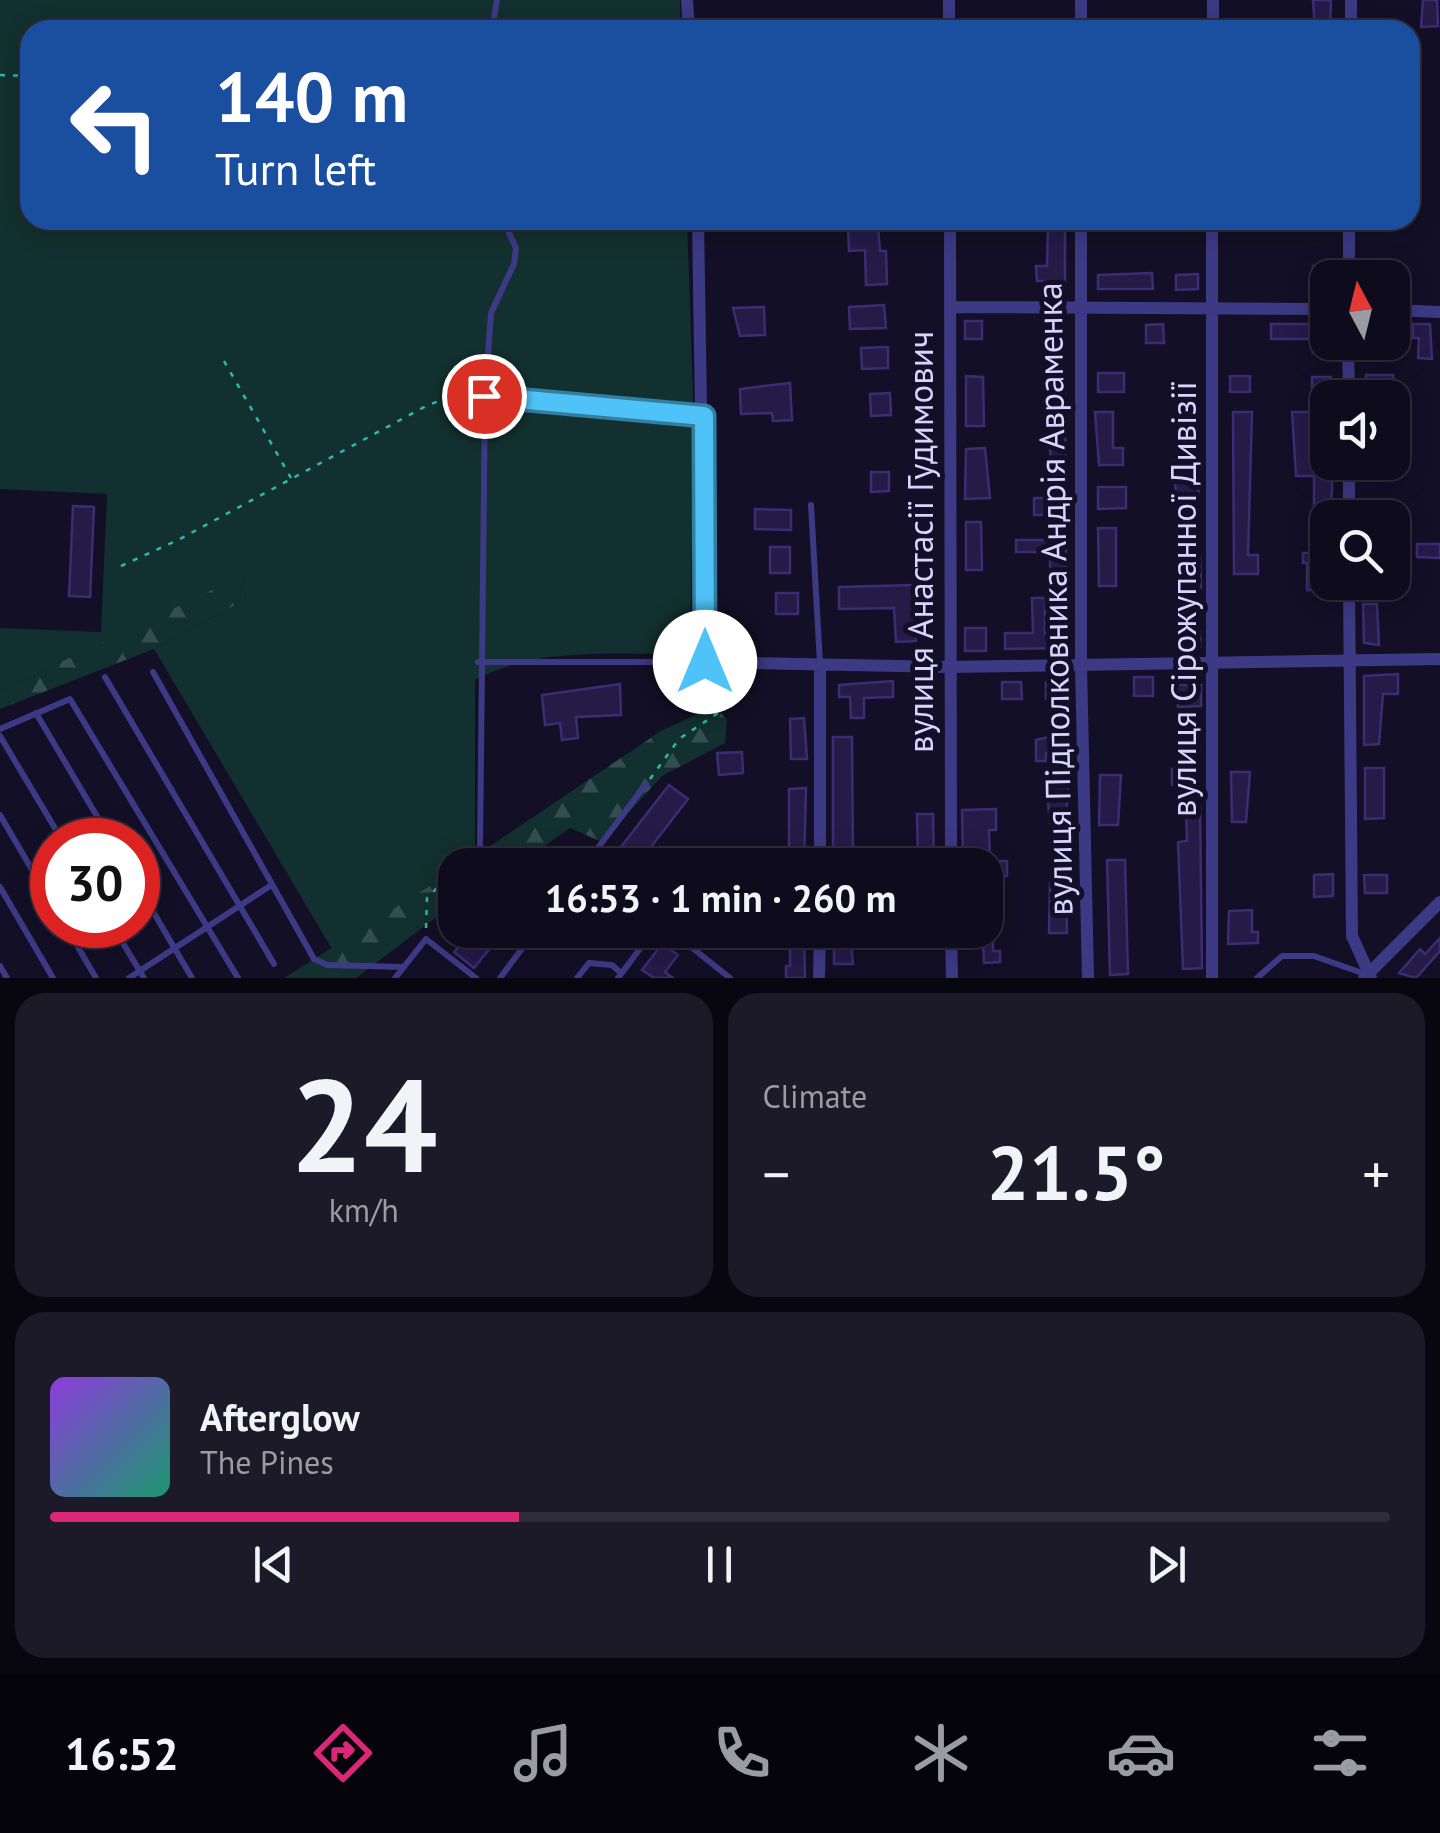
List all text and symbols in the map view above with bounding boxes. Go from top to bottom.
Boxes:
text: 140 m [215,51,408,141]
icon: left [50,60,180,190]
text: Turn left [215,139,376,197]
north arrow [1310,260,1410,360]
map controls [1310,260,1410,600]
street label: вулиця Підполковника Андрія Авраменка [1025,282,1083,916]
street label: вулиця Анастасії Гудимович [897,331,943,753]
pin [442,354,527,439]
icon: arrive [457,369,512,424]
button: sound [1310,380,1410,480]
street label: вулиця Сірожупанної Дивізії [1160,381,1206,817]
button: search [1310,500,1410,600]
position arrow [653,610,757,714]
speed limit sign: 30 [30,818,160,948]
text: 16:53 · 1 min · 260 m [545,873,896,922]
text: 24 [290,1040,437,1208]
text: Climate [763,1075,867,1117]
text: 21.5° [987,1124,1166,1221]
text: − [763,1138,790,1209]
text: + [1362,1138,1390,1209]
text: km/h [329,1189,399,1231]
text: Afterglow [200,1392,360,1441]
text: The Pines [200,1441,334,1483]
icon: previous [246,1537,301,1592]
icon: pause [692,1537,747,1592]
icon: next [1139,1537,1194,1592]
icon: directions [308,1718,378,1788]
icon: music [508,1718,578,1788]
icon: phone [707,1718,777,1788]
icon: climate [906,1718,976,1788]
icon: car [1106,1718,1176,1788]
icon: filters [1305,1718,1375,1788]
text: 16:52 [65,1724,179,1782]

